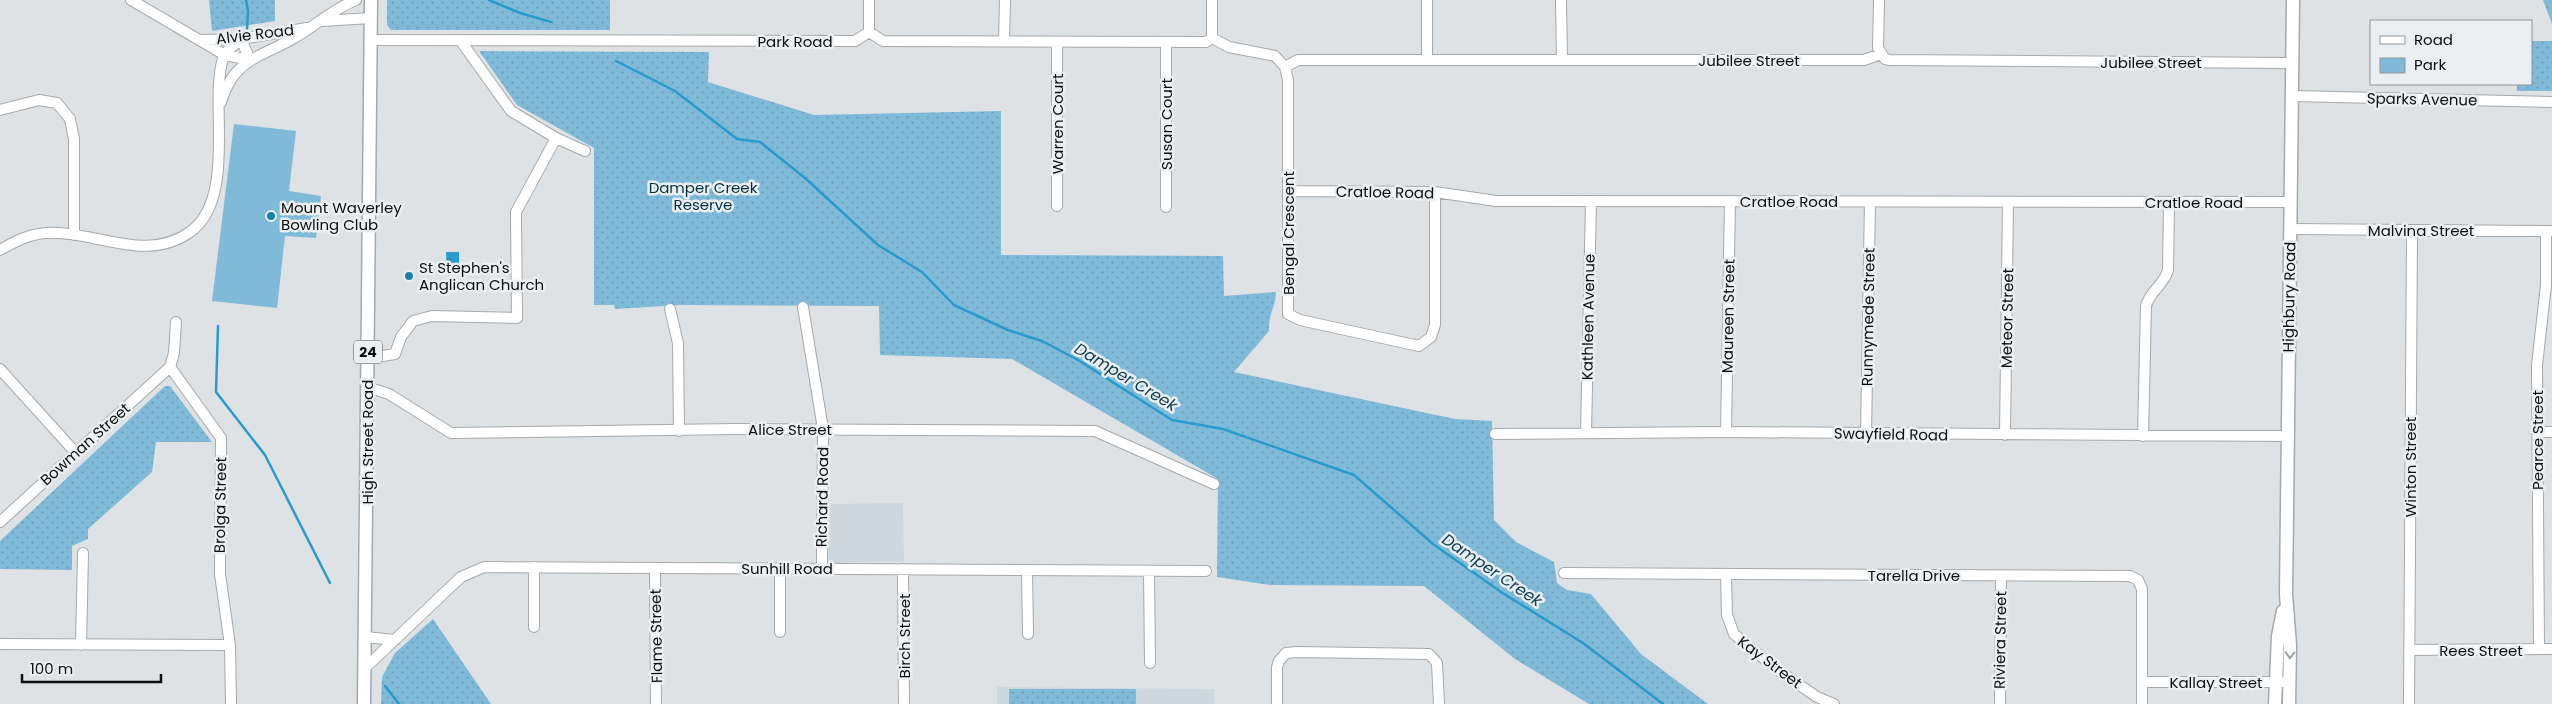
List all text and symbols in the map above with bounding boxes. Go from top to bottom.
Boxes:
street label: Alvie Road [215,19,295,49]
legend [2370,20,2532,85]
text: Road [2414,29,2453,50]
street label: Park Road [757,31,833,52]
street label: Jubilee Street [1698,50,1800,71]
street label: Jubilee Street [2100,52,2202,73]
text: Park [2414,54,2446,75]
street label: Warren Court [1047,74,1068,174]
street label: Susan Court [1156,78,1177,170]
street label: Sparks Avenue [2367,88,2477,110]
street label: Bengal Crescent [1278,171,1299,295]
park label: Damper Creek Reserve [649,177,758,215]
street label: Cratloe Road [1336,181,1434,203]
street label: Cratloe Road [1740,191,1838,212]
street label: Cratloe Road [2145,192,2243,213]
place label: Mount Waverley Bowling Club [281,197,402,235]
marker: Mount Waverley Bowling Club [265,210,277,222]
street label: Malvina Street [2368,220,2474,241]
street label: Highbury Road [2278,242,2300,352]
street label: Runnymede Street [1856,248,1880,386]
street label: Kathleen Avenue [1576,254,1600,380]
place label: St Stephen's Anglican Church [419,257,544,295]
street label: Maureen Street [1717,259,1739,373]
street label: Meteor Street [1996,268,2018,368]
marker: St Stephen's Anglican Church [403,270,415,282]
water label: Damper Creek [1070,337,1182,417]
road number: 24 [354,341,382,364]
street label: High Street Road [357,380,378,504]
street label: Pearce Street [2527,390,2548,490]
street label: Bowman Street [36,398,134,490]
street label: Winton Street [2400,417,2421,517]
street label: Alice Street [748,419,832,440]
street label: Swayfield Road [1834,423,1948,445]
street label: Richard Road [811,447,833,547]
street label: Brolga Street [209,457,231,553]
water label: Damper Creek [1437,528,1547,613]
street label: Sunhill Road [741,558,833,579]
street label: Tarella Drive [1868,565,1960,586]
street label: Flame Street [645,589,667,683]
street label: Riviera Street [1989,591,2011,689]
street label: Birch Street [894,593,915,679]
street label: Kay Street [1734,631,1806,693]
street label: Rees Street [2439,640,2523,661]
scale bar [22,652,161,684]
one-way arrow [2285,652,2295,659]
text: 100 m [30,658,73,679]
street label: Kallay Street [2169,672,2263,693]

